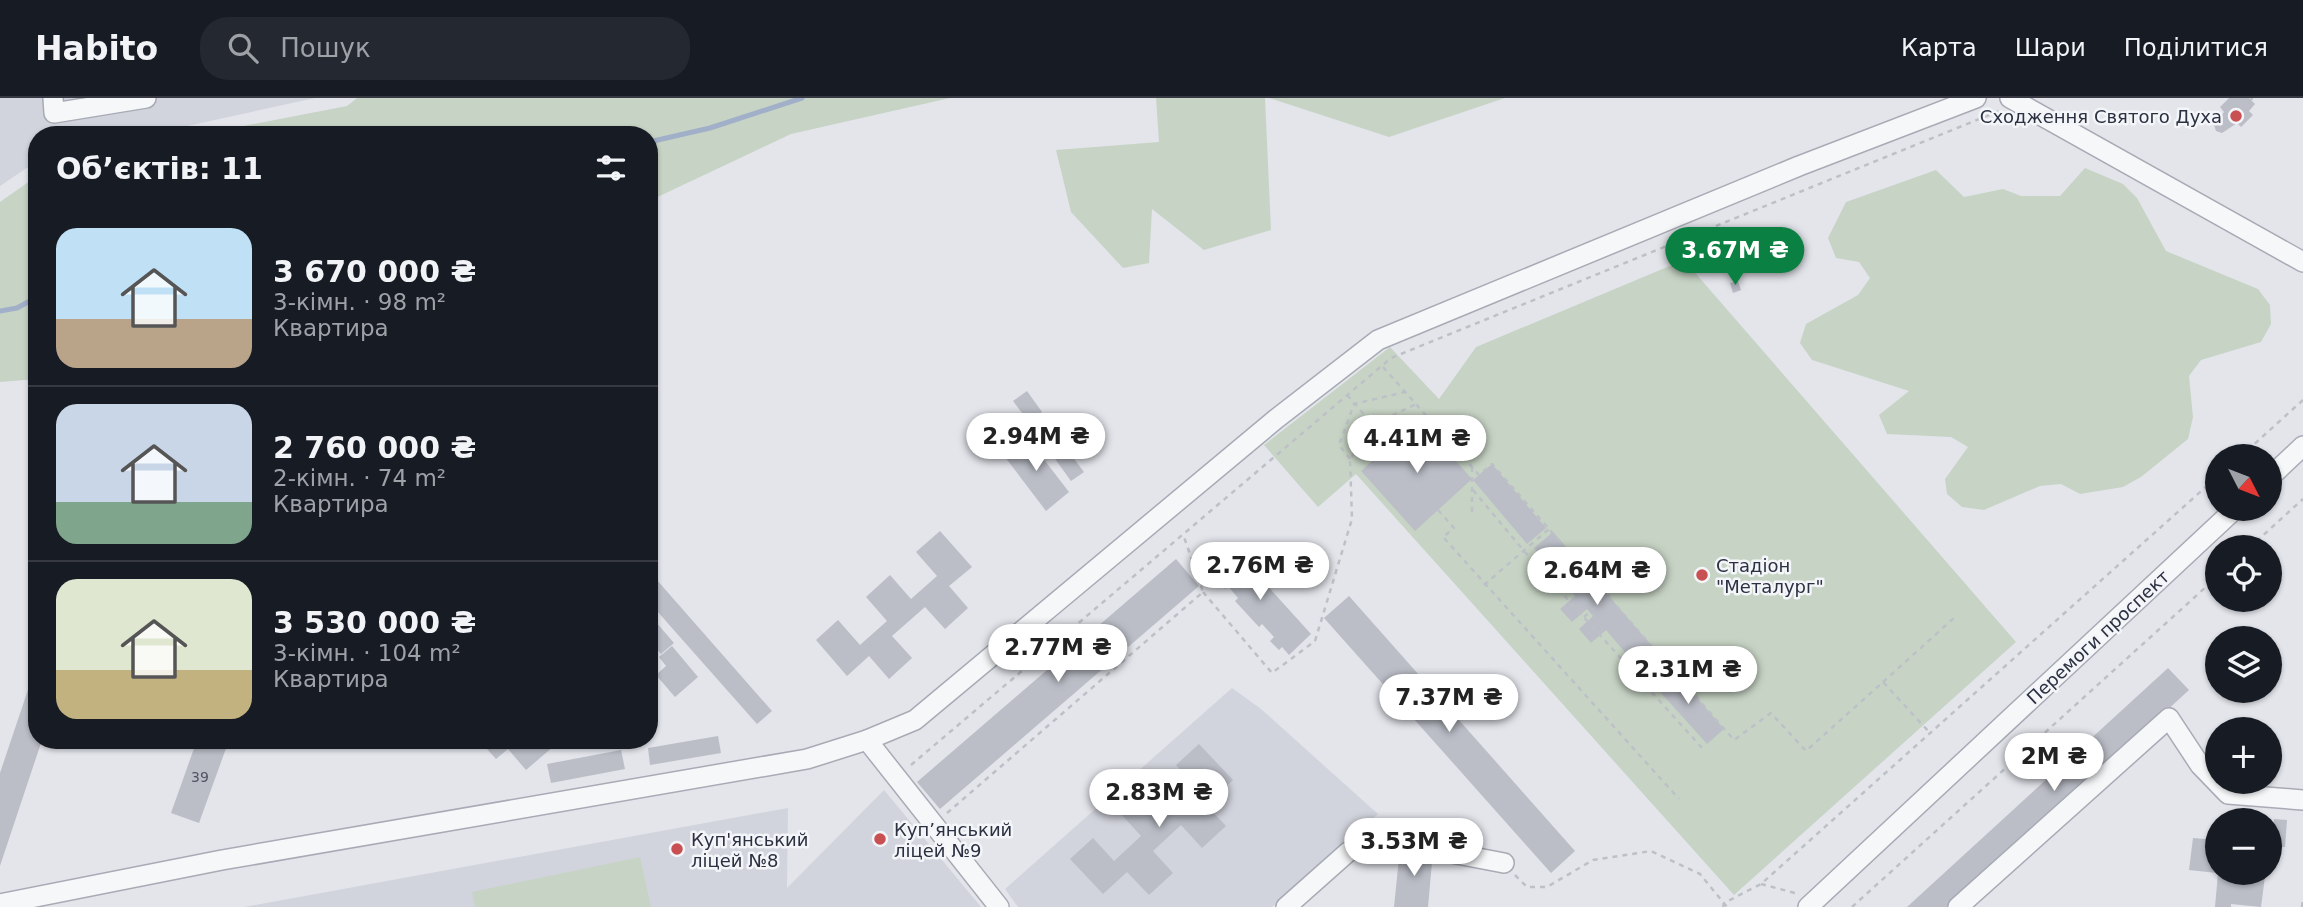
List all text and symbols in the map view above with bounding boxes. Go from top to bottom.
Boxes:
search box [200,17,690,80]
text: Habito [35,29,158,68]
icon: search [224,29,262,67]
text: Пошук [280,33,371,63]
text: Карта [1901,34,1977,62]
text: Шари [2015,34,2086,62]
text: Поділитися [2124,34,2268,62]
place label: Сходження Святого Духа [1980,106,2222,127]
marker: Сходження Святого Духа [2228,108,2244,124]
icon: filters [592,149,630,187]
text: Об’єктів: 11 [56,151,263,186]
pin: 3.67M ₴ [1670,228,1800,287]
text: 3.67M ₴ [1681,237,1789,263]
text: 3 670 000 ₴ [273,254,476,289]
icon: home [112,256,196,340]
text: 3-кімн. · 98 m² [273,289,446,315]
text: Квартира [273,315,389,341]
pin: 2.94M ₴ [971,414,1101,473]
pin: 4.41M ₴ [1352,416,1482,475]
text: 2.94M ₴ [982,423,1090,449]
text: 4.41M ₴ [1363,425,1471,451]
text: 2 760 000 ₴ [273,430,476,465]
icon: home [112,432,196,516]
north arrow [2205,444,2282,522]
map controls [2205,444,2282,885]
text: 2-кімн. · 74 m² [273,465,446,491]
text: Квартира [273,491,389,517]
button: locate [2205,535,2282,612]
pin: 2.76M ₴ [1195,542,1325,602]
pin: 2.64M ₴ [1532,547,1662,607]
text: 2.76M ₴ [1206,552,1314,578]
place label: Стадіон "Металург" [1716,555,1824,597]
text: 2.64M ₴ [1543,557,1651,583]
street label: Перемоги проспект [2022,566,2174,708]
marker: Стадіон "Металург" [1694,567,1710,583]
text: 3 530 000 ₴ [273,605,476,640]
icon: home [112,607,196,691]
pin: 2.77M ₴ [993,624,1123,684]
button: layers [2205,626,2282,703]
text: 2.77M ₴ [1004,634,1112,660]
text: 3-кімн. · 104 m² [273,640,461,666]
pin: 2.31M ₴ [1623,646,1753,706]
text: 2.31M ₴ [1634,656,1742,682]
text: Квартира [273,666,389,692]
pin: 7.37M ₴ [1384,674,1514,734]
text: 7.37M ₴ [1395,684,1503,710]
button: + [2205,717,2282,794]
pin: 2M ₴ [2013,734,2095,793]
text: 2M ₴ [2021,743,2087,769]
house number: 39 [191,769,209,785]
pin: 2.83M ₴ [1094,770,1224,829]
text: 2.83M ₴ [1105,779,1213,805]
button: − [2205,808,2282,885]
pin: 3.53M ₴ [1349,818,1479,878]
place label: Куп’янський ліцей №9 [894,819,1012,861]
text: 3.53M ₴ [1360,828,1468,854]
place label: Куп'янський ліцей №8 [691,829,809,871]
marker: Куп’янський ліцей №9 [872,831,888,847]
marker: Куп'янський ліцей №8 [669,841,685,857]

